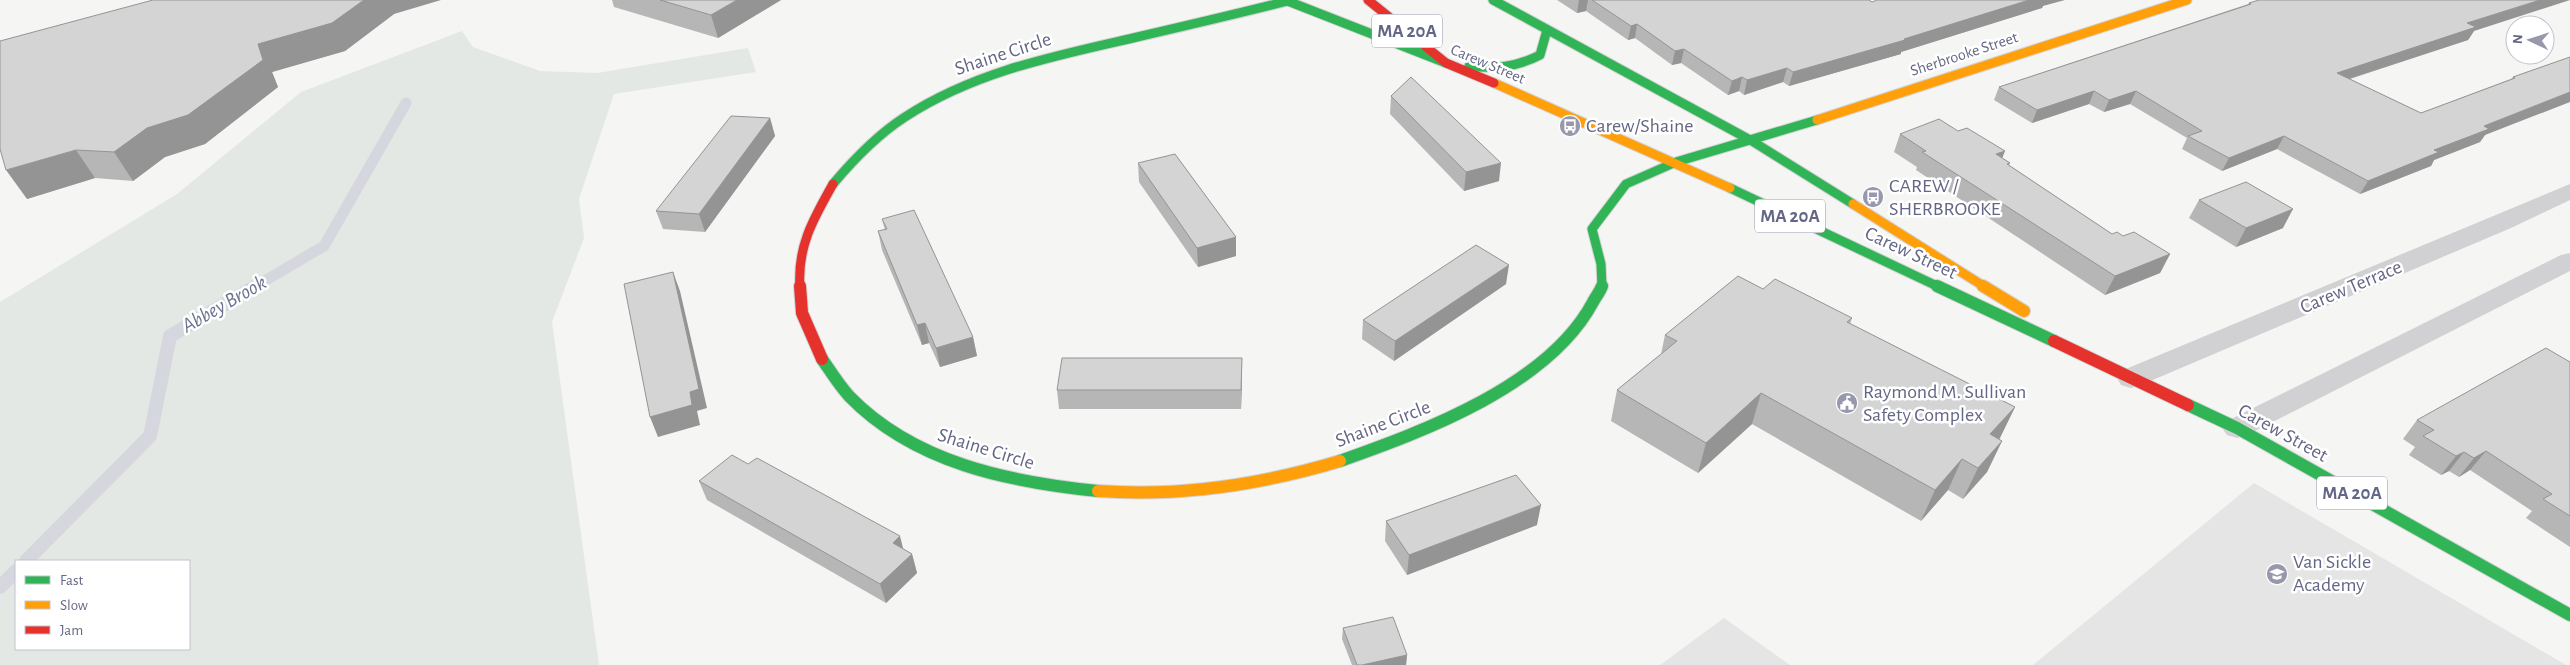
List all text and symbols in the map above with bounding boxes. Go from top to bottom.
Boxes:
road number: MA 20A [1372,15,1442,48]
north arrow [2505,15,2555,65]
street label: Shaine Circle [952,29,1054,79]
street label: Sherbrooke Street [1908,29,2020,79]
text: N [2511,34,2525,45]
street label: Carew Street [1448,41,1528,87]
bus stop icon: Carew/Shaine [1558,114,1582,138]
place label: Carew/Shaine [1586,116,1694,136]
place label: CAREW / SHERBROOKE [1889,176,2001,219]
bus stop icon: CAREW / SHERBROOKE [1861,185,1885,209]
road number: MA 20A [1755,200,1825,232]
street label: Carew Street [1862,223,1961,283]
street label: Carew Terrace [2297,257,2405,317]
water label: Abbey Brook [177,271,270,337]
place label: Raymond M. Sullivan Safety Complex [1863,382,2026,425]
public building icon: Raymond M. Sullivan Safety Complex [1835,391,1859,415]
street label: Shaine Circle [1333,397,1433,451]
street label: Carew Street [2235,400,2332,466]
street label: Shaine Circle [935,425,1037,473]
road number: MA 20A [2317,476,2387,509]
place label: Van Sickle Academy [2293,552,2371,595]
legend [15,560,190,650]
school or university icon: Van Sickle Academy [2265,562,2289,586]
text: Fast [60,573,84,588]
text: Slow [60,598,88,613]
text: Jam [60,623,83,638]

